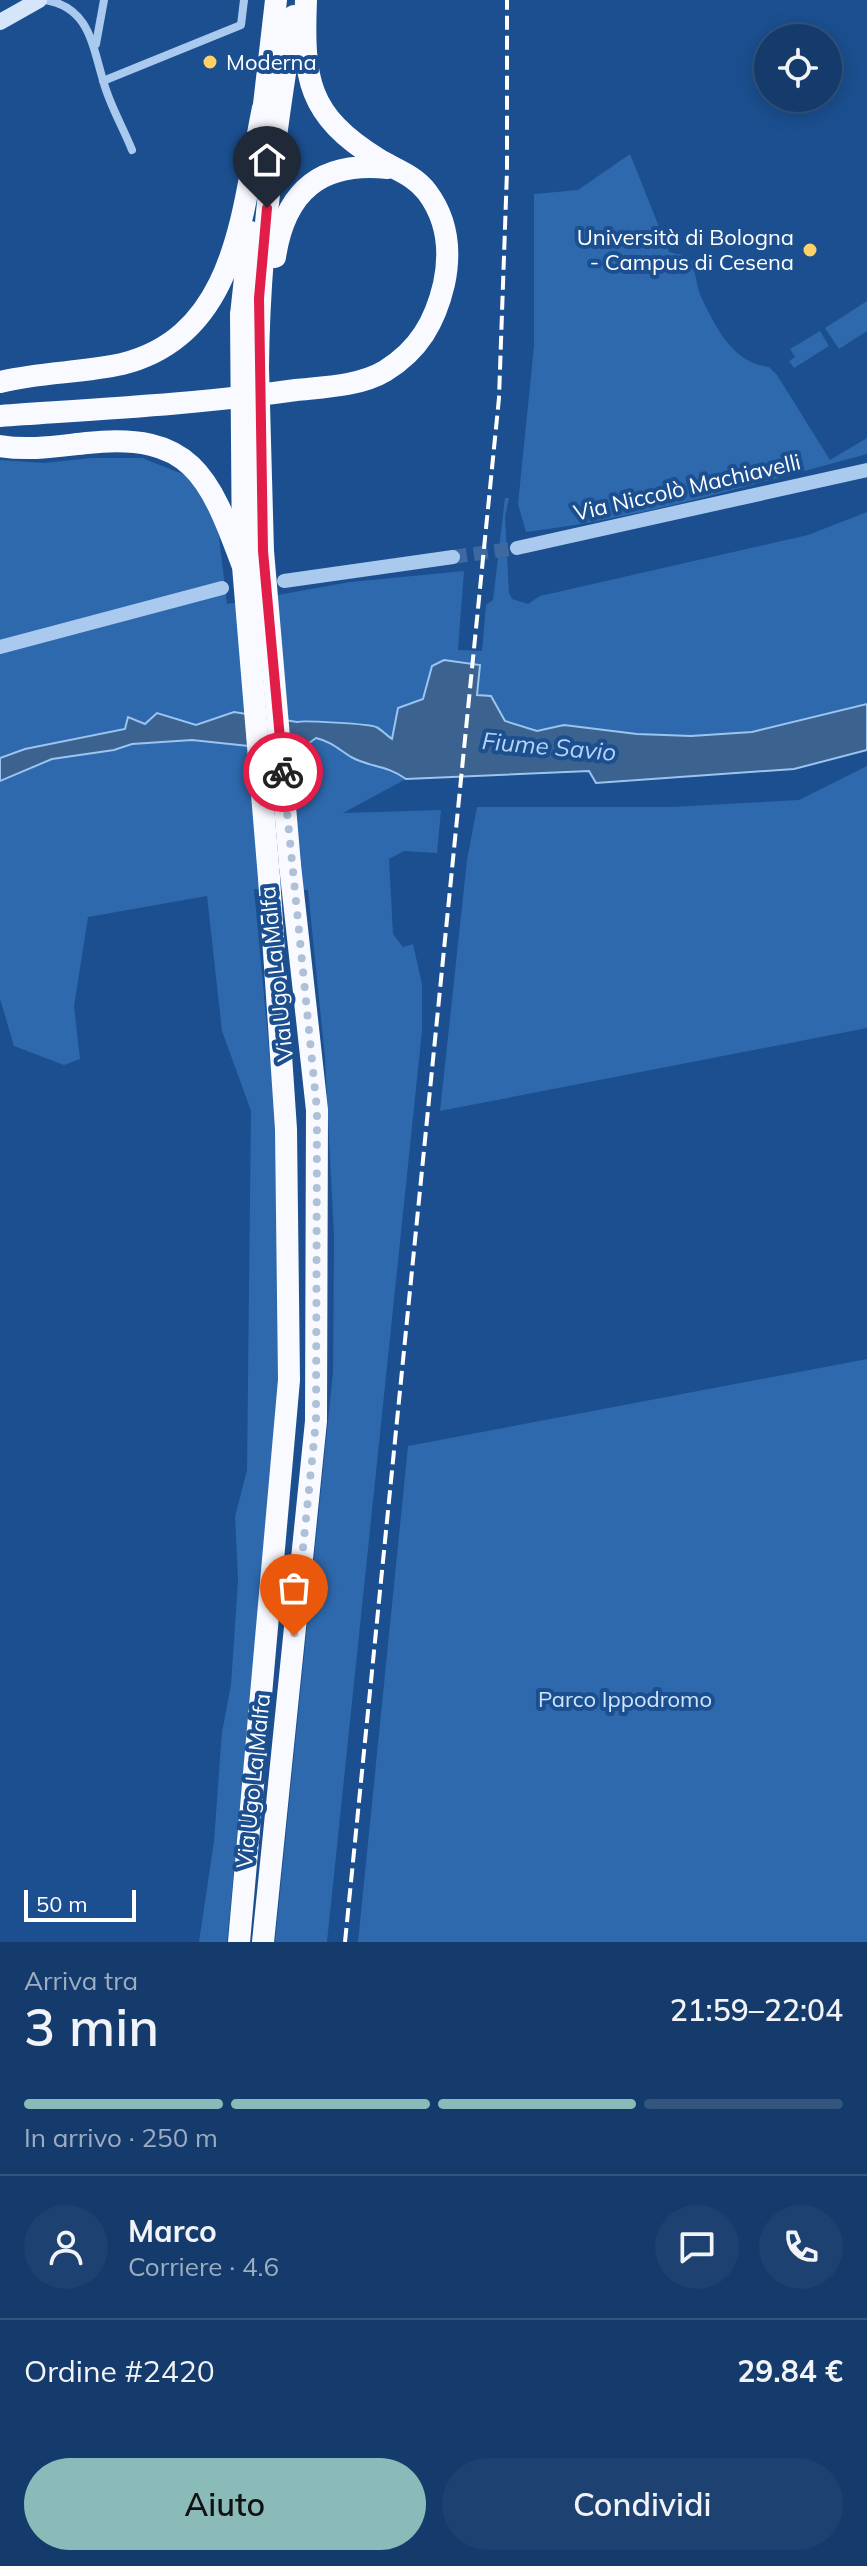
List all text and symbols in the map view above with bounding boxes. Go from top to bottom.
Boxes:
map controls [754,24,842,112]
button: locate [754,24,842,112]
place label: Moderna [226,48,317,76]
marker: Moderna [201,53,219,71]
pin [233,126,301,208]
icon: home [245,138,289,182]
place label: Università di Bologna - Campus di Cesena [577,223,794,276]
marker: Università di Bologna - Campus di Cesena [801,241,819,259]
street label: Via Niccolò Machiavelli [571,447,803,527]
water label: Fiume Savio [481,725,618,767]
courier [243,732,323,812]
icon: bike [261,750,305,794]
street label: Via Ugo La Malfa [253,885,299,1063]
pin [260,1554,328,1636]
icon: bag [272,1566,316,1610]
park label: Parco Ippodromo [538,1685,712,1713]
street label: Via Ugo La Malfa [230,1692,276,1870]
scale bar [24,1886,136,1922]
text: 50 m [36,1890,87,1918]
text: Arriva tra [24,1964,138,1997]
text: 21:59–22:04 [670,1991,843,2029]
text: 3 min [24,1994,159,2059]
text: In arrivo · 250 m [24,2121,218,2154]
button: person [24,2205,108,2289]
button: chat [655,2205,739,2289]
button: phone [759,2205,843,2289]
text: Marco [128,2212,217,2250]
text: Corriere · 4.6 [128,2250,279,2283]
text: Ordine #2420 [24,2352,215,2390]
text: 29.84 € [737,2352,843,2390]
button: Aiuto [24,2458,426,2550]
button: Condividi [442,2458,843,2550]

